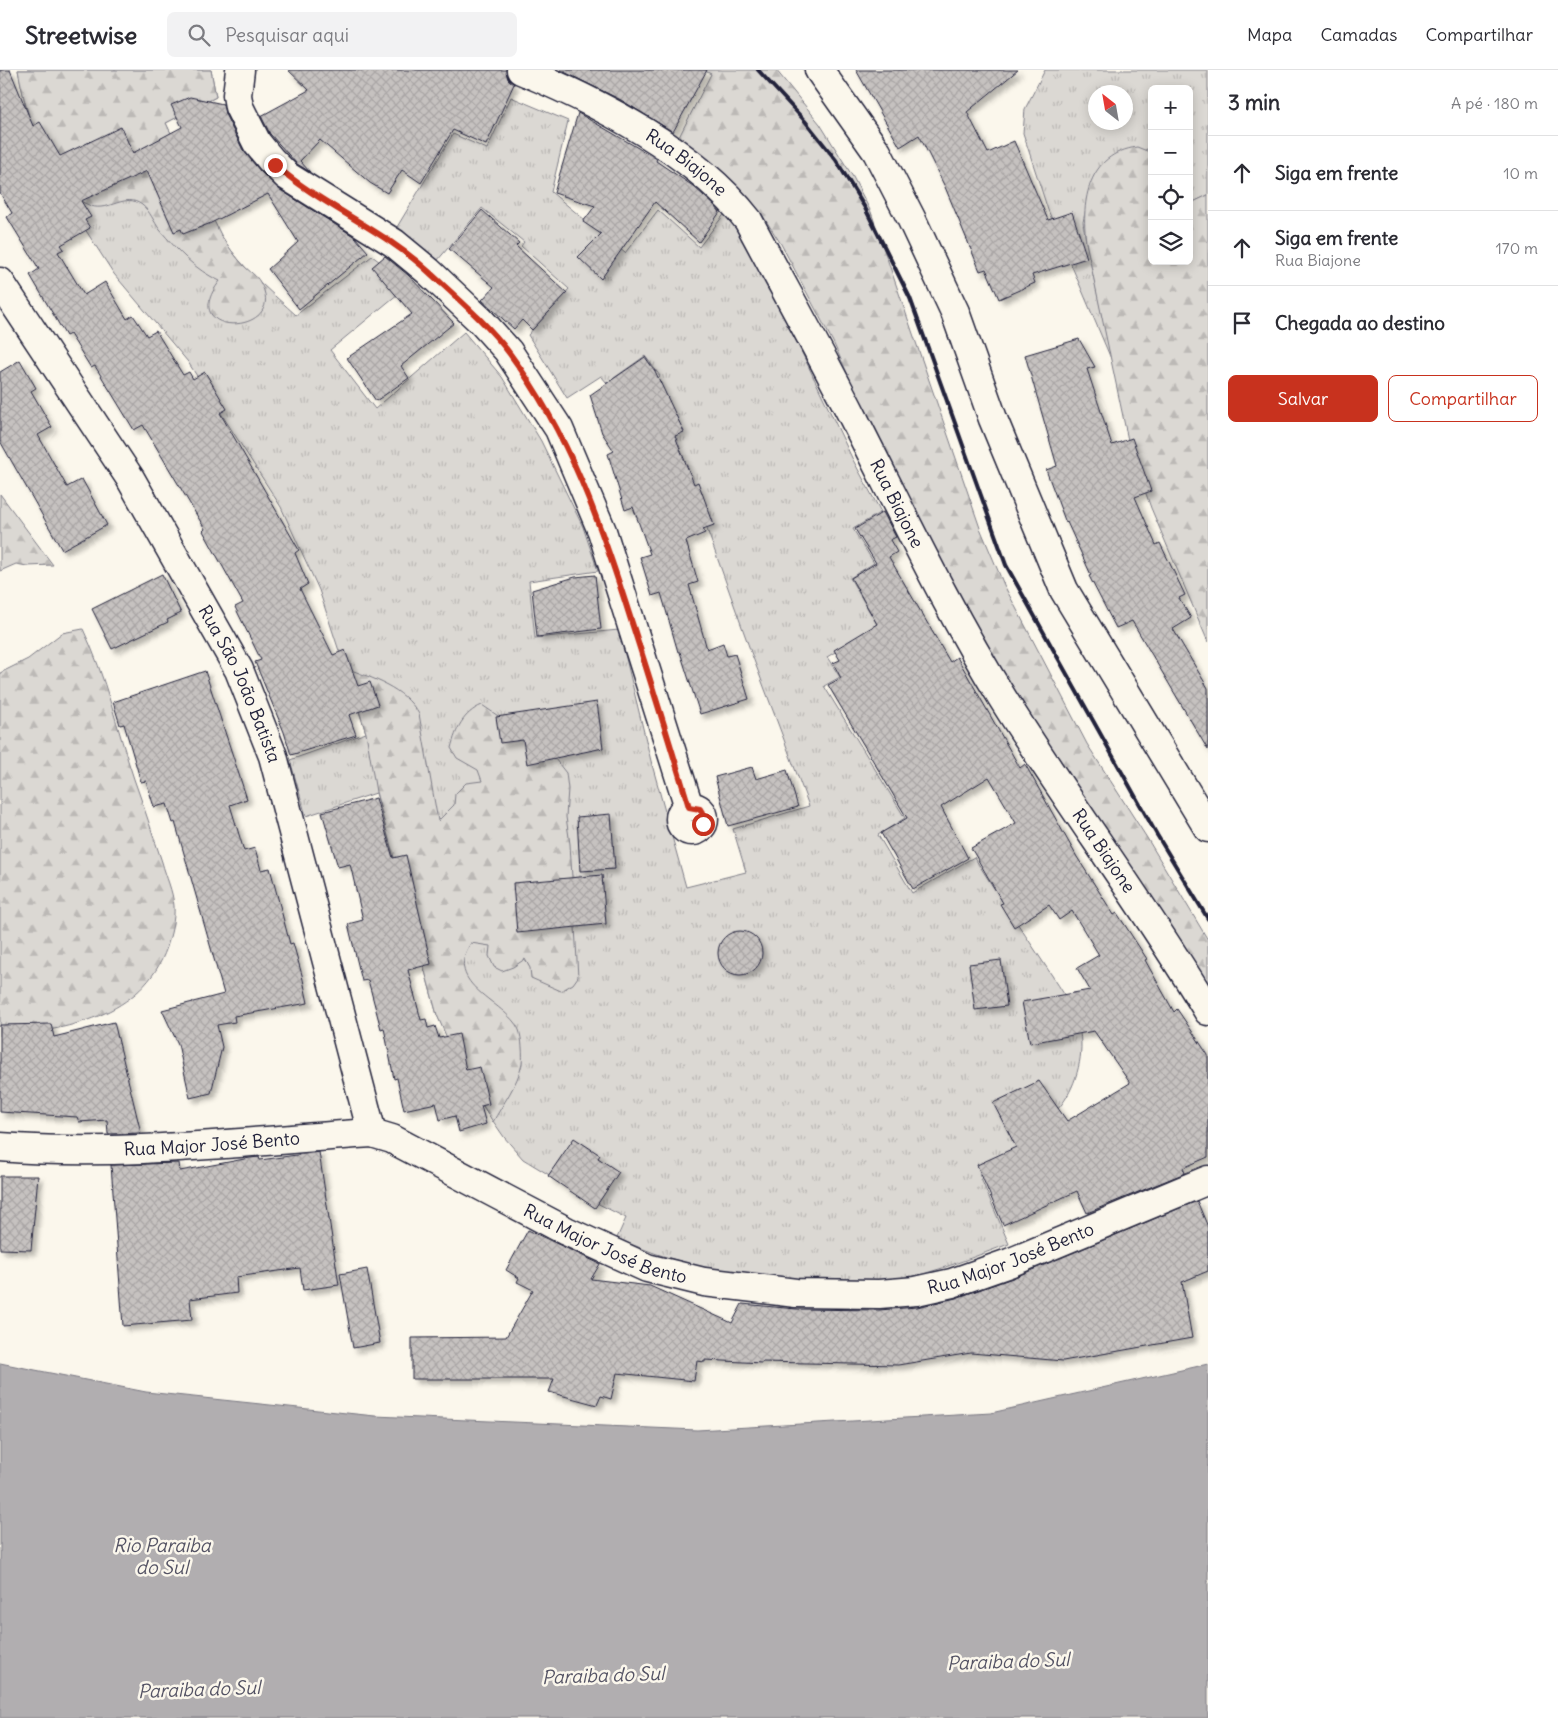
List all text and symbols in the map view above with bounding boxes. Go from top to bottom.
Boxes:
search box [167,12,517,57]
text: Streetwise [25,20,137,50]
icon: search [185,21,213,49]
text: Pesquisar aqui [225,23,349,47]
text: Mapa [1247,23,1292,46]
text: Camadas [1320,23,1397,46]
text: Compartilhar [1425,23,1533,46]
north arrow [1088,85,1133,130]
map controls [1148,85,1193,265]
button: + [1148,85,1193,130]
text: 3 min [1228,89,1280,116]
text: A pé · 180 m [1451,93,1538,113]
street label: Rua Biajone [641,124,732,201]
button: − [1148,130,1193,175]
route end [264,154,287,177]
icon: ahead [1228,159,1256,187]
text: Siga em frente [1275,161,1398,185]
text: 10 m [1503,163,1538,183]
button: locate [1148,175,1193,220]
button: layers [1148,220,1193,265]
text: Siga em frente [1275,226,1398,250]
icon: ahead [1228,234,1256,262]
text: 170 m [1495,238,1538,258]
text: Rua Biajone [1275,250,1361,270]
icon: arrive [1228,309,1256,337]
text: Chegada ao destino [1275,311,1445,335]
button: Salvar [1228,375,1378,422]
button: Compartilhar [1388,375,1538,422]
street label: Rua Biajone [865,455,929,552]
street label: Rua São João Batista [193,601,286,765]
street label: Rua Biajone [1067,804,1141,897]
route start [692,813,715,836]
street label: Rua Major José Bento [123,1126,301,1161]
street label: Rua Major José Bento [520,1199,689,1288]
street label: Rua Major José Bento [925,1217,1097,1299]
water label: Rio Paraiba do Sul [113,1533,212,1579]
water label: Paraiba do Sul [946,1647,1072,1675]
water label: Paraiba do Sul [541,1661,667,1689]
water label: Paraiba do Sul [137,1675,263,1703]

